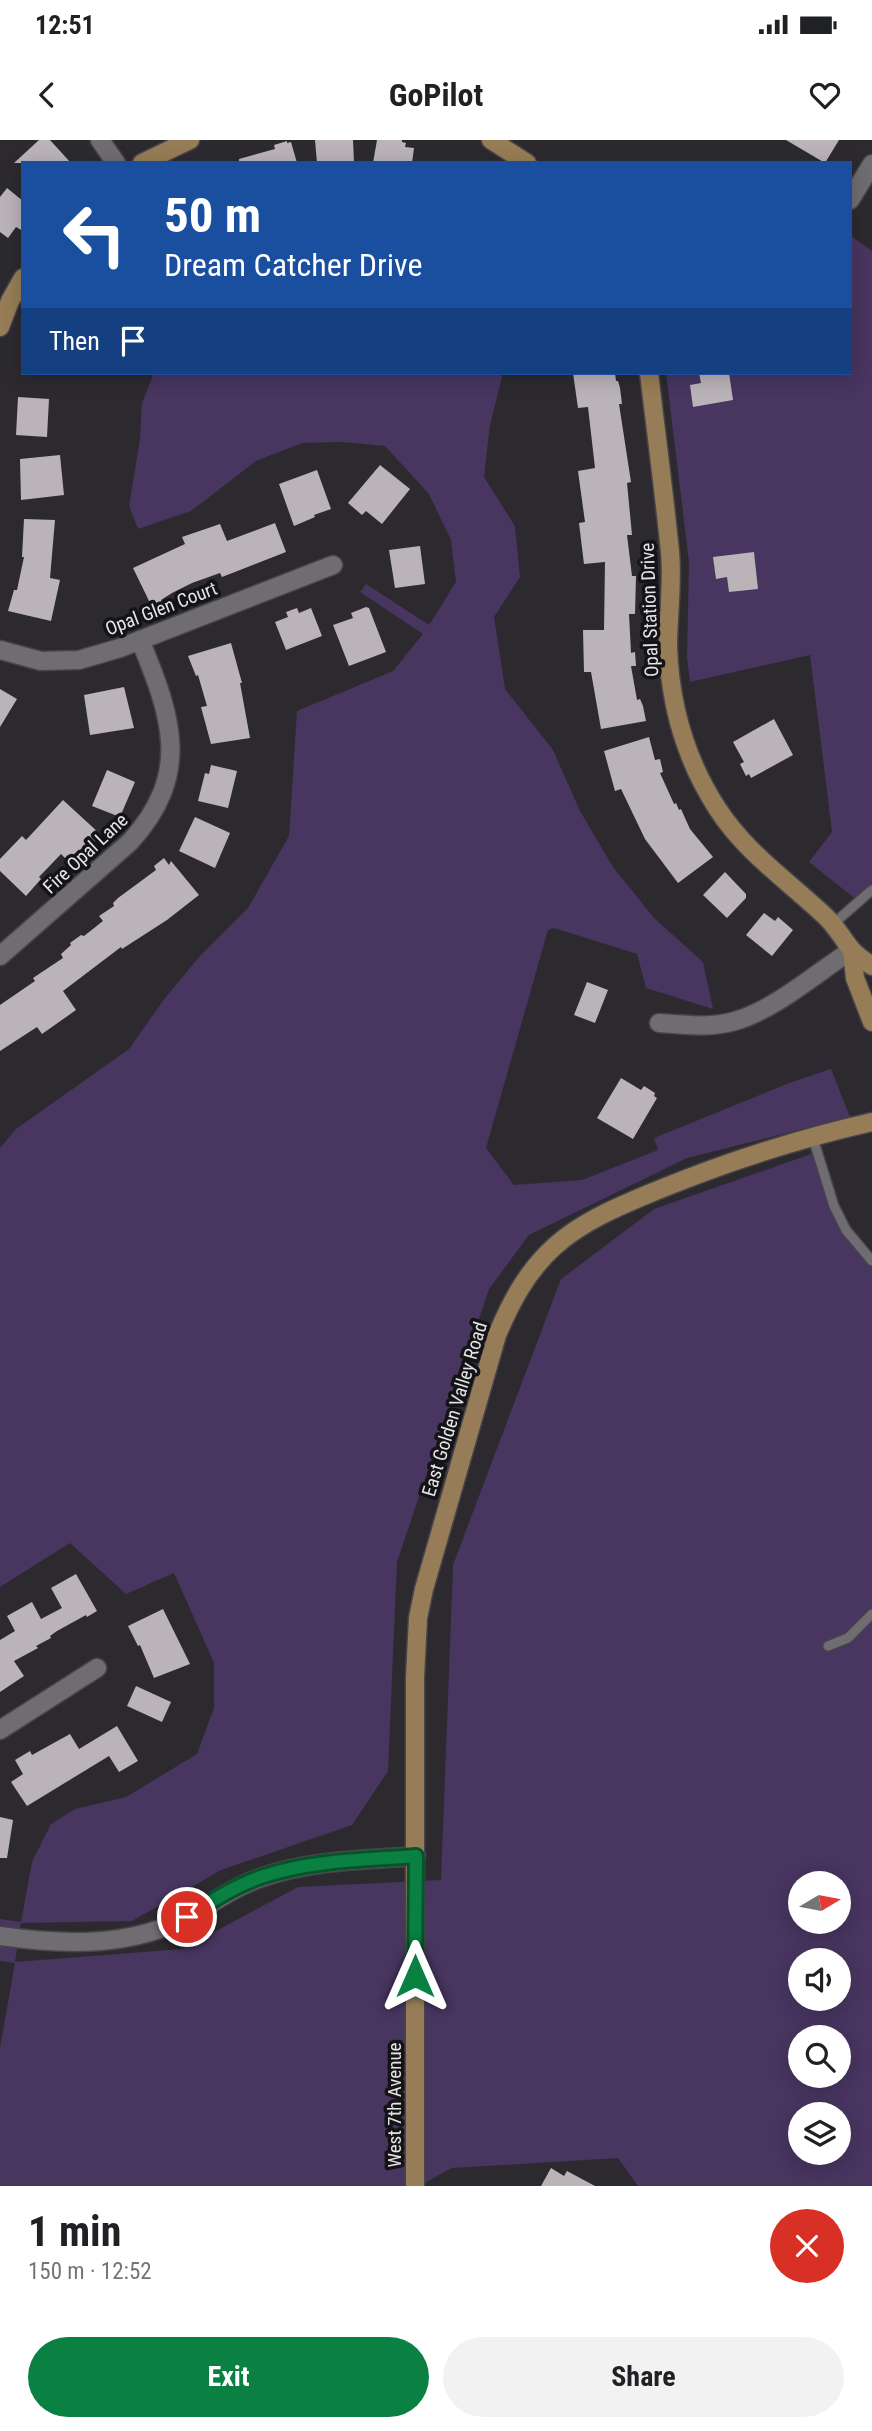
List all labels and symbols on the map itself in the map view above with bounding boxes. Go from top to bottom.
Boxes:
street label: Opal Station Drive [636,542,663,677]
street label: Opal Glen Court [102,577,220,640]
street label: Fire Opal Lane [38,808,132,898]
street label: East Golden Valley Road [417,1319,492,1499]
north arrow [788,1871,850,1934]
pin [157,1887,217,1947]
position arrow [378,1939,452,2013]
street label: West 7th Avenue [383,2042,406,2167]

